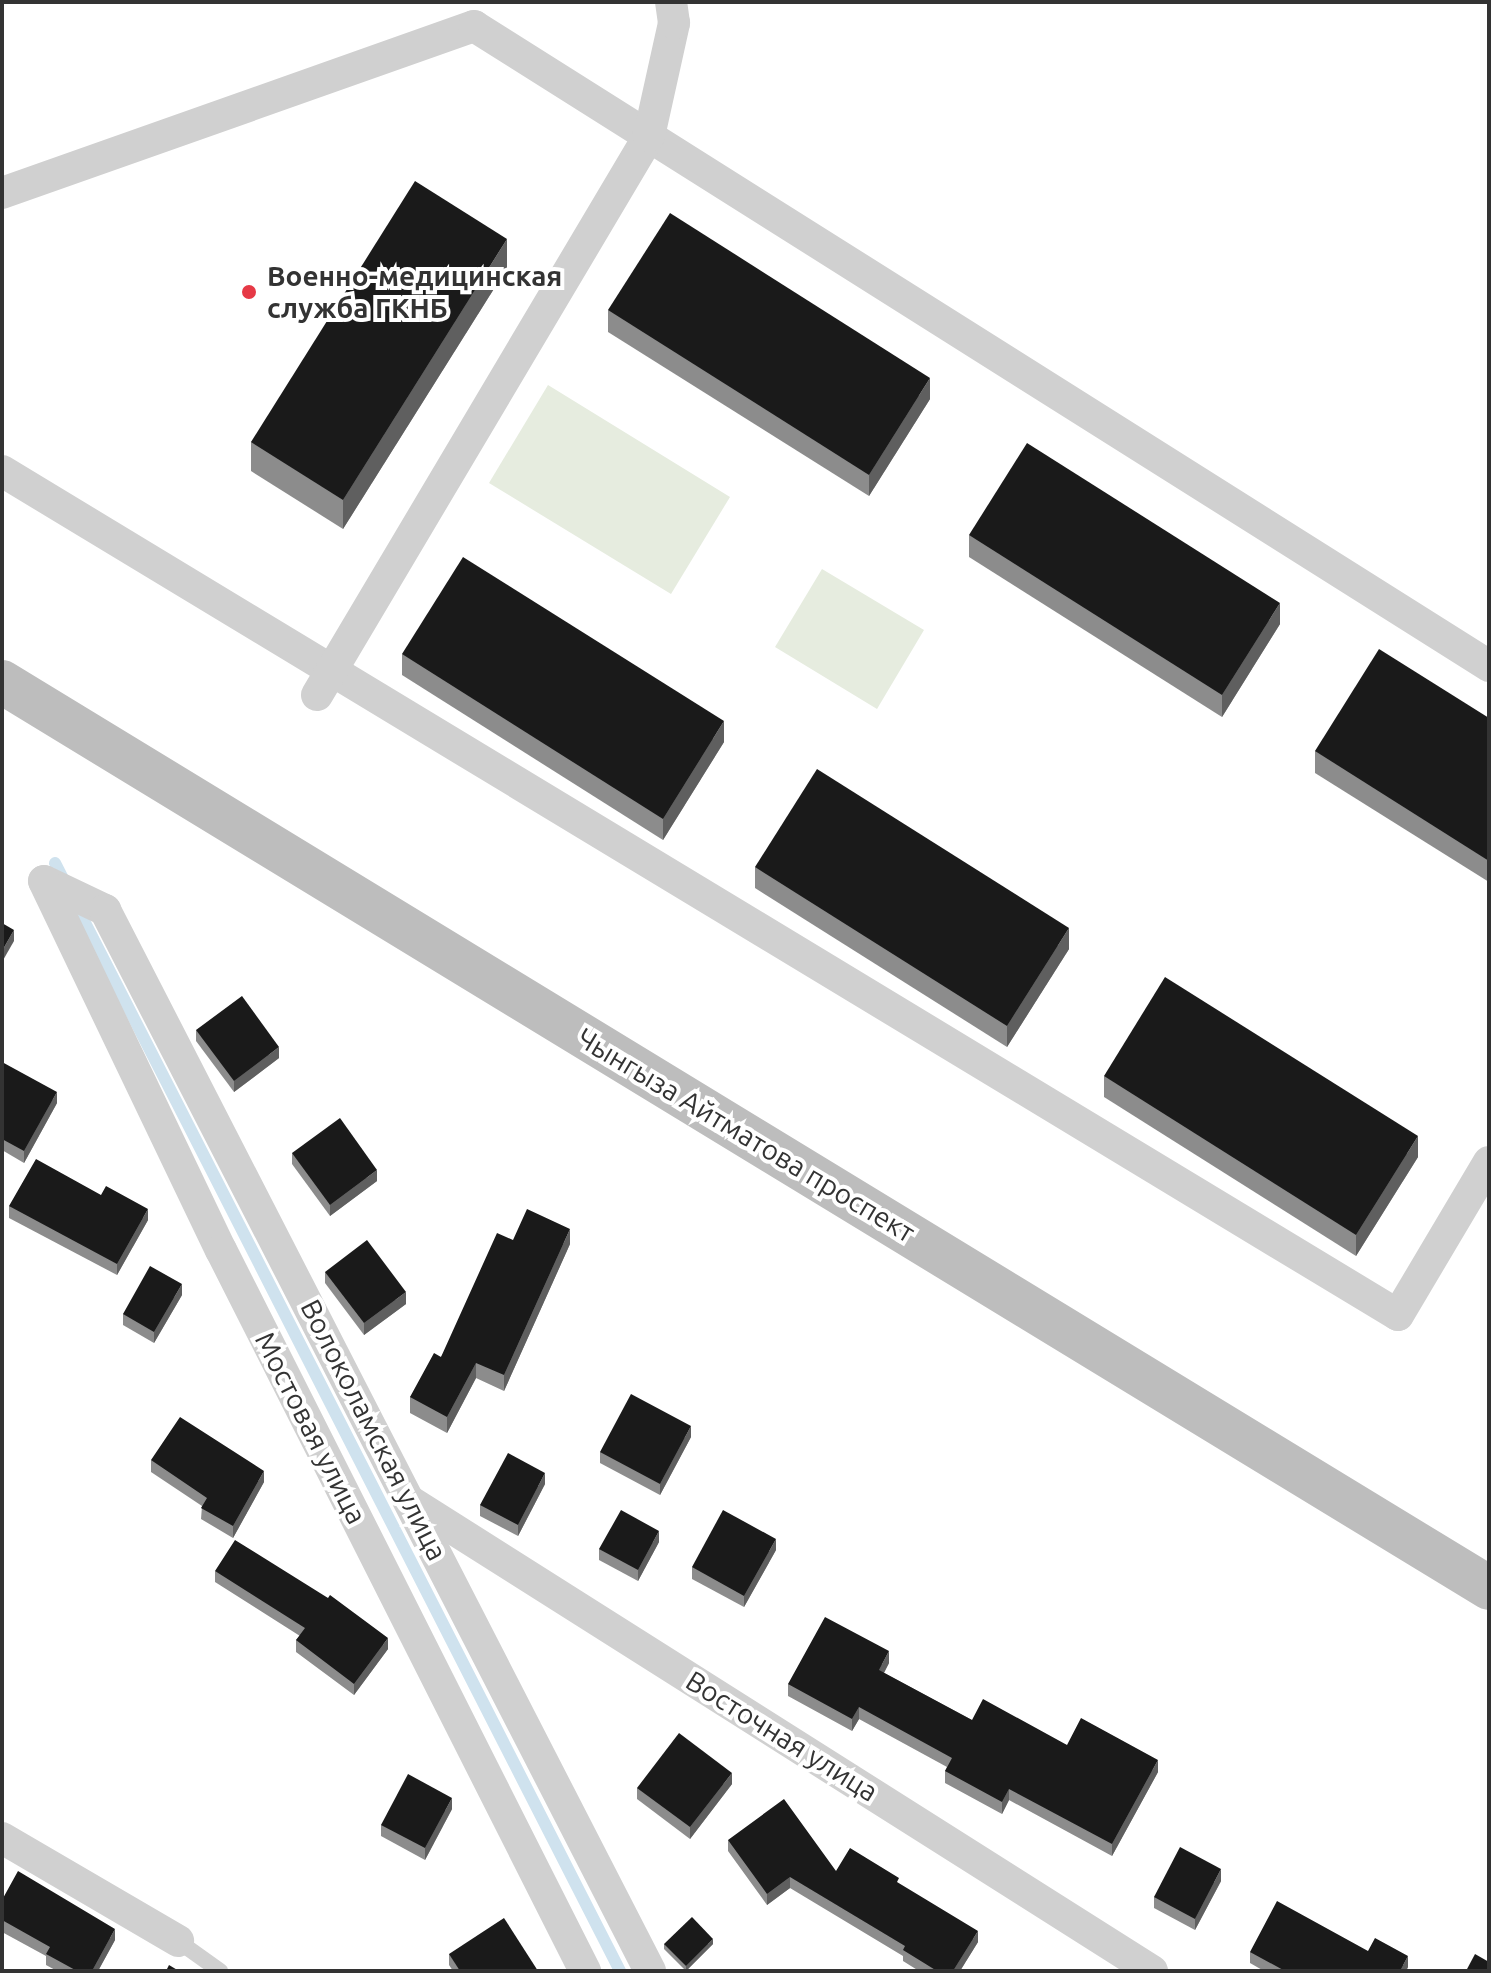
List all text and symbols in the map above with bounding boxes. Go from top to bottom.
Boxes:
place label: Военно-медицинская служба ГКНБ [267,259,562,325]
marker: Военно-медицинская служба ГКНБ [238,281,260,303]
street label: Чынгыза Айтматова проспект [571,1021,921,1249]
street label: Волоколамская улица [294,1294,454,1566]
street label: Мостовая улица [248,1326,374,1530]
street label: Восточная улица [680,1663,884,1809]

